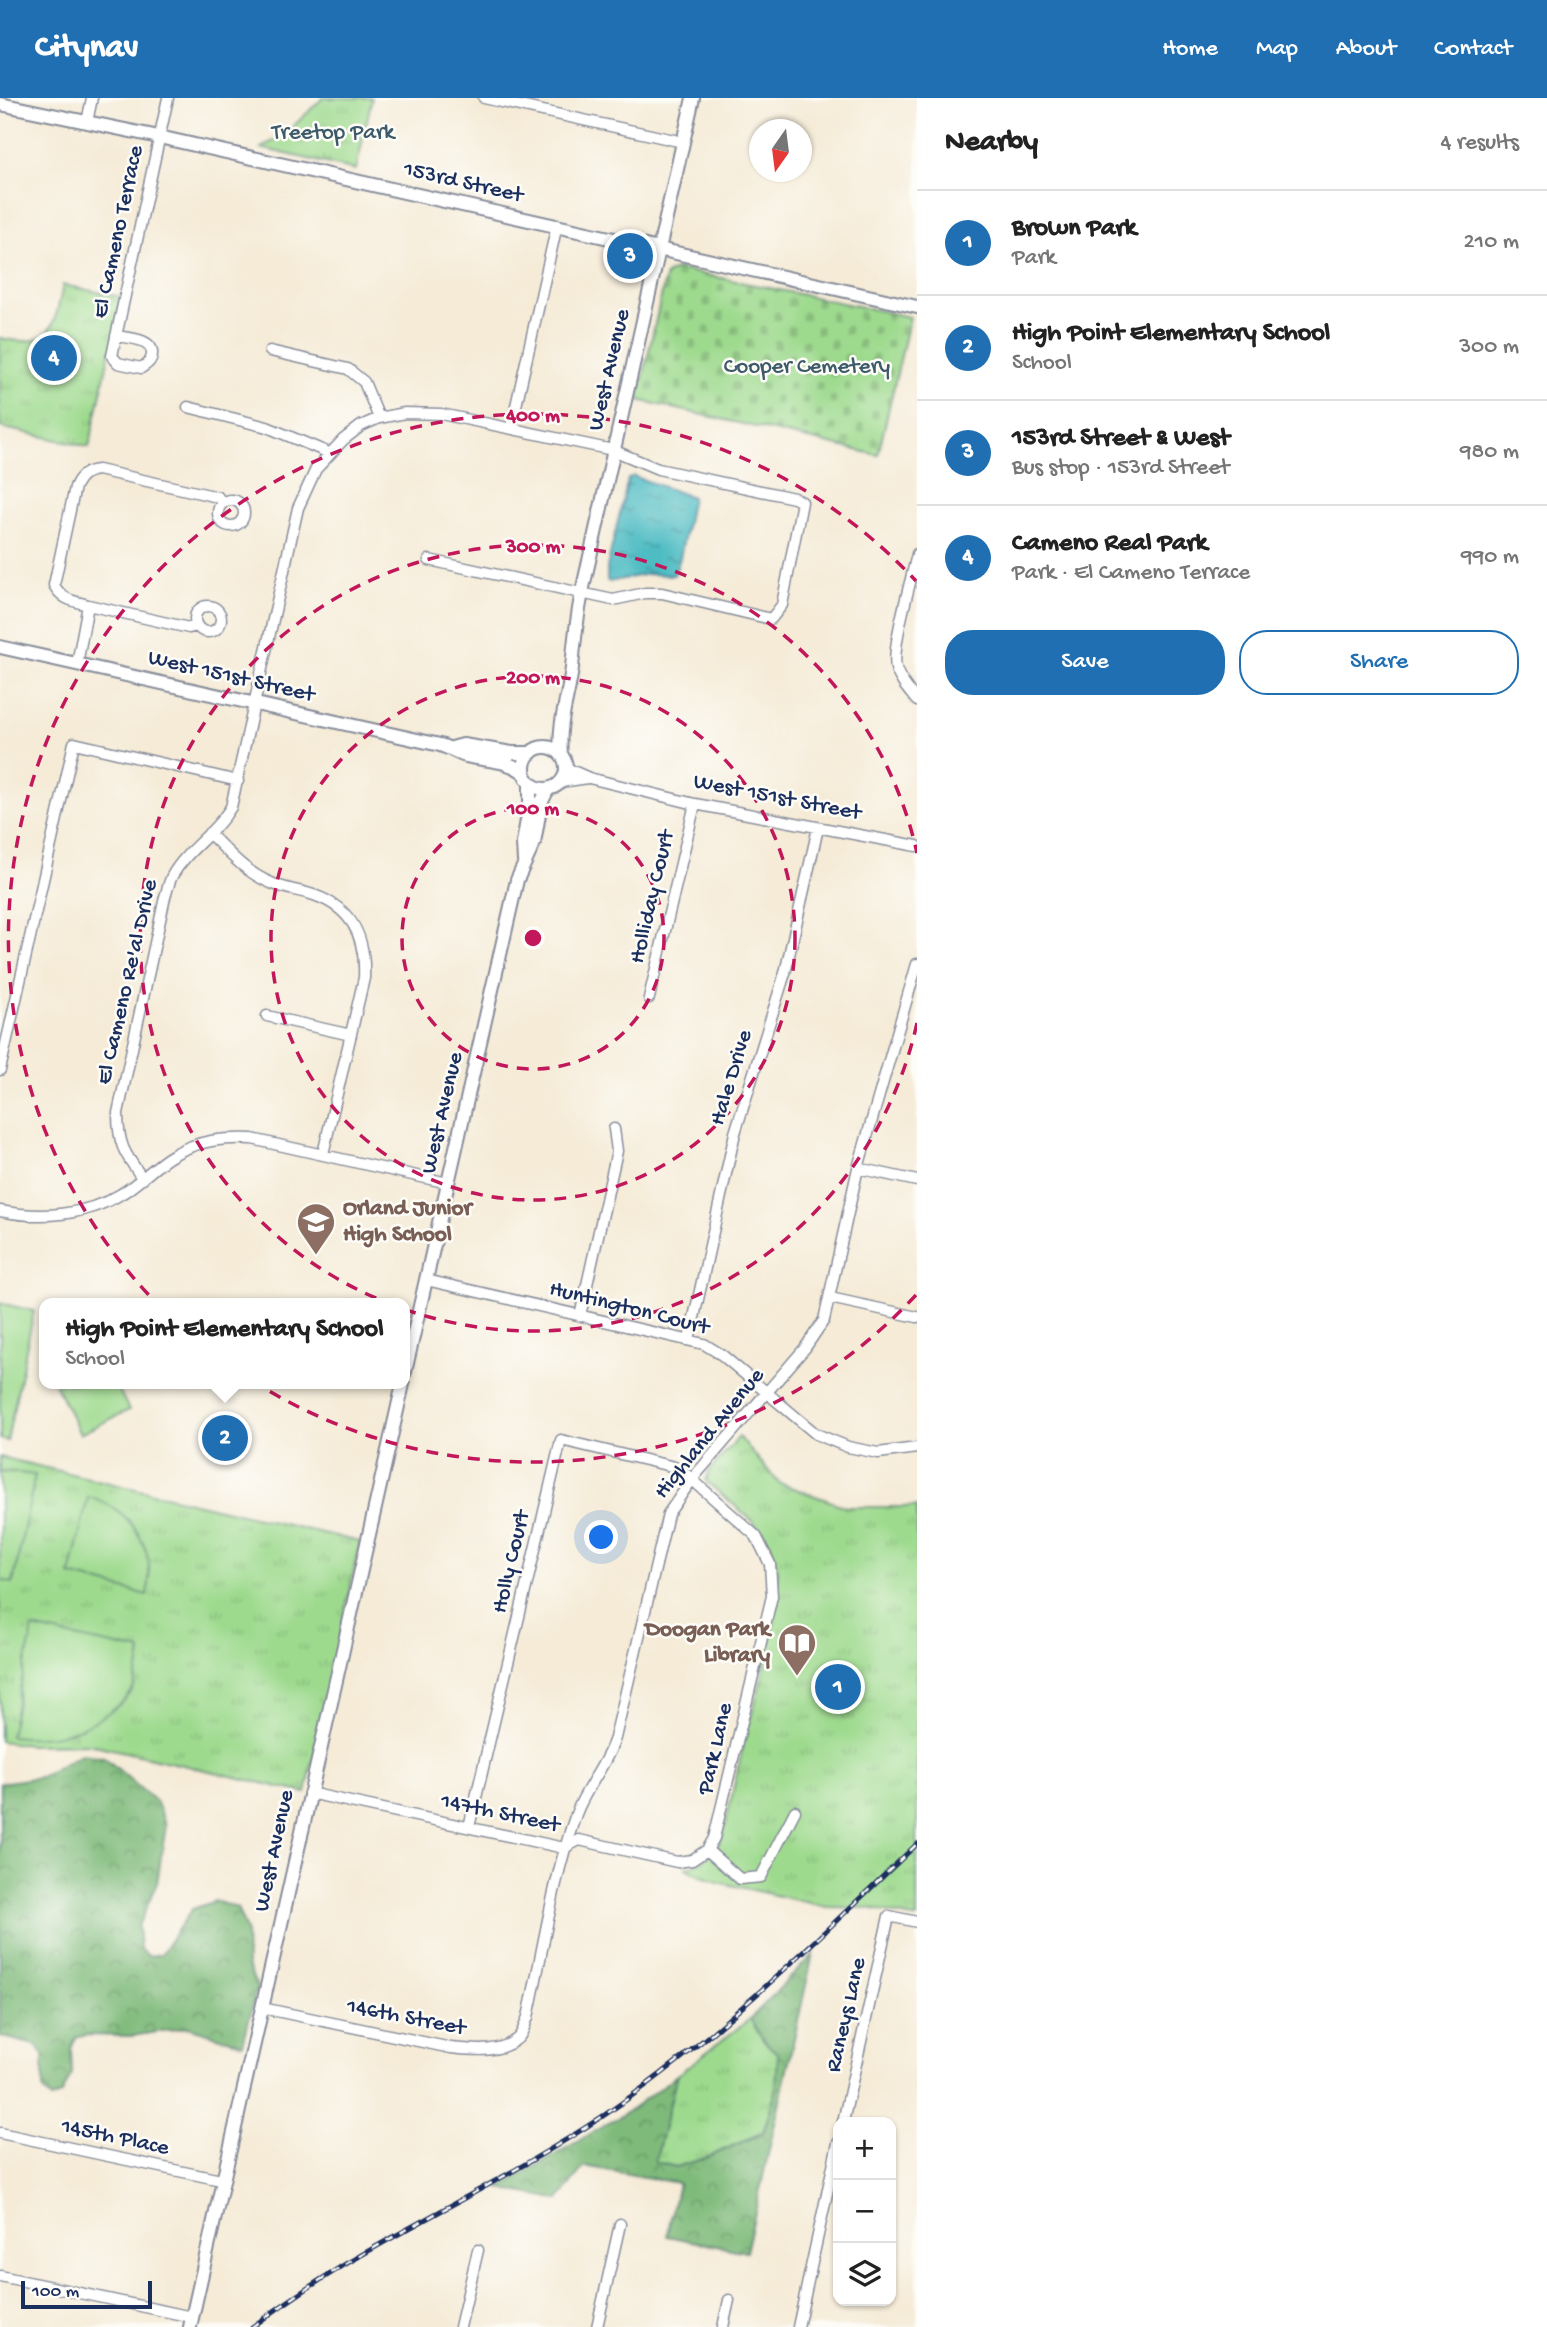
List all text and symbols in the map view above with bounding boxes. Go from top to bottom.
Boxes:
text: Citynav [35,30,138,68]
text: Home [1162,35,1218,64]
text: Map [1256,35,1298,64]
text: About [1336,35,1396,64]
text: Contact [1434,35,1512,64]
north arrow [749,119,812,182]
park label: Treetop Park [270,120,397,147]
text: Nearby [945,126,1038,161]
text: 4 results [1440,130,1519,157]
street label: El Cameno Terrace [87,142,151,321]
street label: 153rd Street [400,156,527,210]
text: Brown Park [1012,214,1136,245]
text: 1 [963,229,973,256]
text: 210 m [1464,229,1519,256]
pin: 3 [607,230,653,282]
text: Park [1012,245,1056,272]
street label: West Avenue [583,306,637,433]
text: High Point Elementary School [1012,319,1330,350]
pin: 4 [31,332,77,384]
text: 2 [962,334,974,361]
text: 300 m [1459,334,1519,361]
text: School [1012,350,1072,377]
park label: Cooper Cemetery [724,354,890,381]
text: 400 m [505,405,560,430]
text: 153rd Street & West [1012,424,1230,455]
text: 3 [962,439,974,466]
text: 980 m [1460,439,1519,466]
text: Bus stop · 153rd Street [1012,455,1229,482]
text: Cameno Real Park [1012,529,1207,560]
text: 300 m [505,536,560,561]
text: 4 [963,544,973,571]
text: 990 m [1461,544,1519,571]
text: Park · El Cameno Terrace [1012,560,1250,587]
button: Save [945,630,1225,695]
button: Share [1239,630,1519,695]
street label: West 151st Street [145,645,318,710]
text: 200 m [506,667,560,692]
street label: West 151st Street [691,769,865,828]
text: 100 m [506,798,559,823]
street label: Holliday Court [625,826,682,966]
street label: El Cameno Re'al Drive [91,876,165,1087]
centre of rings [521,926,545,950]
street label: Hale Drive [705,1026,760,1129]
street label: West Avenue [416,1049,470,1176]
place label: Orland Junior High School [343,1196,475,1249]
school or university icon: Orland Junior High School [295,1201,337,1256]
street label: Huntington Court [546,1276,713,1342]
popup [39,1298,410,1389]
text: High Point Elementary School [65,1315,384,1346]
text: School [65,1346,125,1373]
street label: Highland Avenue [649,1362,772,1505]
pin: 2 [202,1412,248,1464]
street label: Holly Court [487,1506,537,1616]
your location [584,1520,618,1554]
place label: Doogan Park Library [643,1617,773,1670]
library icon: Doogan Park Library [776,1622,818,1677]
pin: 1 [815,1661,861,1713]
street label: Park Lane [692,1699,740,1798]
street label: West Avenue [249,1787,301,1914]
street label: 147th Street [437,1788,563,1840]
street label: Raneys Lane [821,1954,874,2075]
street label: 146th Street [343,1993,469,2043]
street label: 145th Place [58,2113,173,2163]
map controls [833,2117,896,2306]
button: + [833,2117,896,2180]
button: − [833,2180,896,2243]
button: layers [833,2243,896,2306]
scale bar [21,2278,152,2310]
text: 100 m [32,2281,79,2304]

